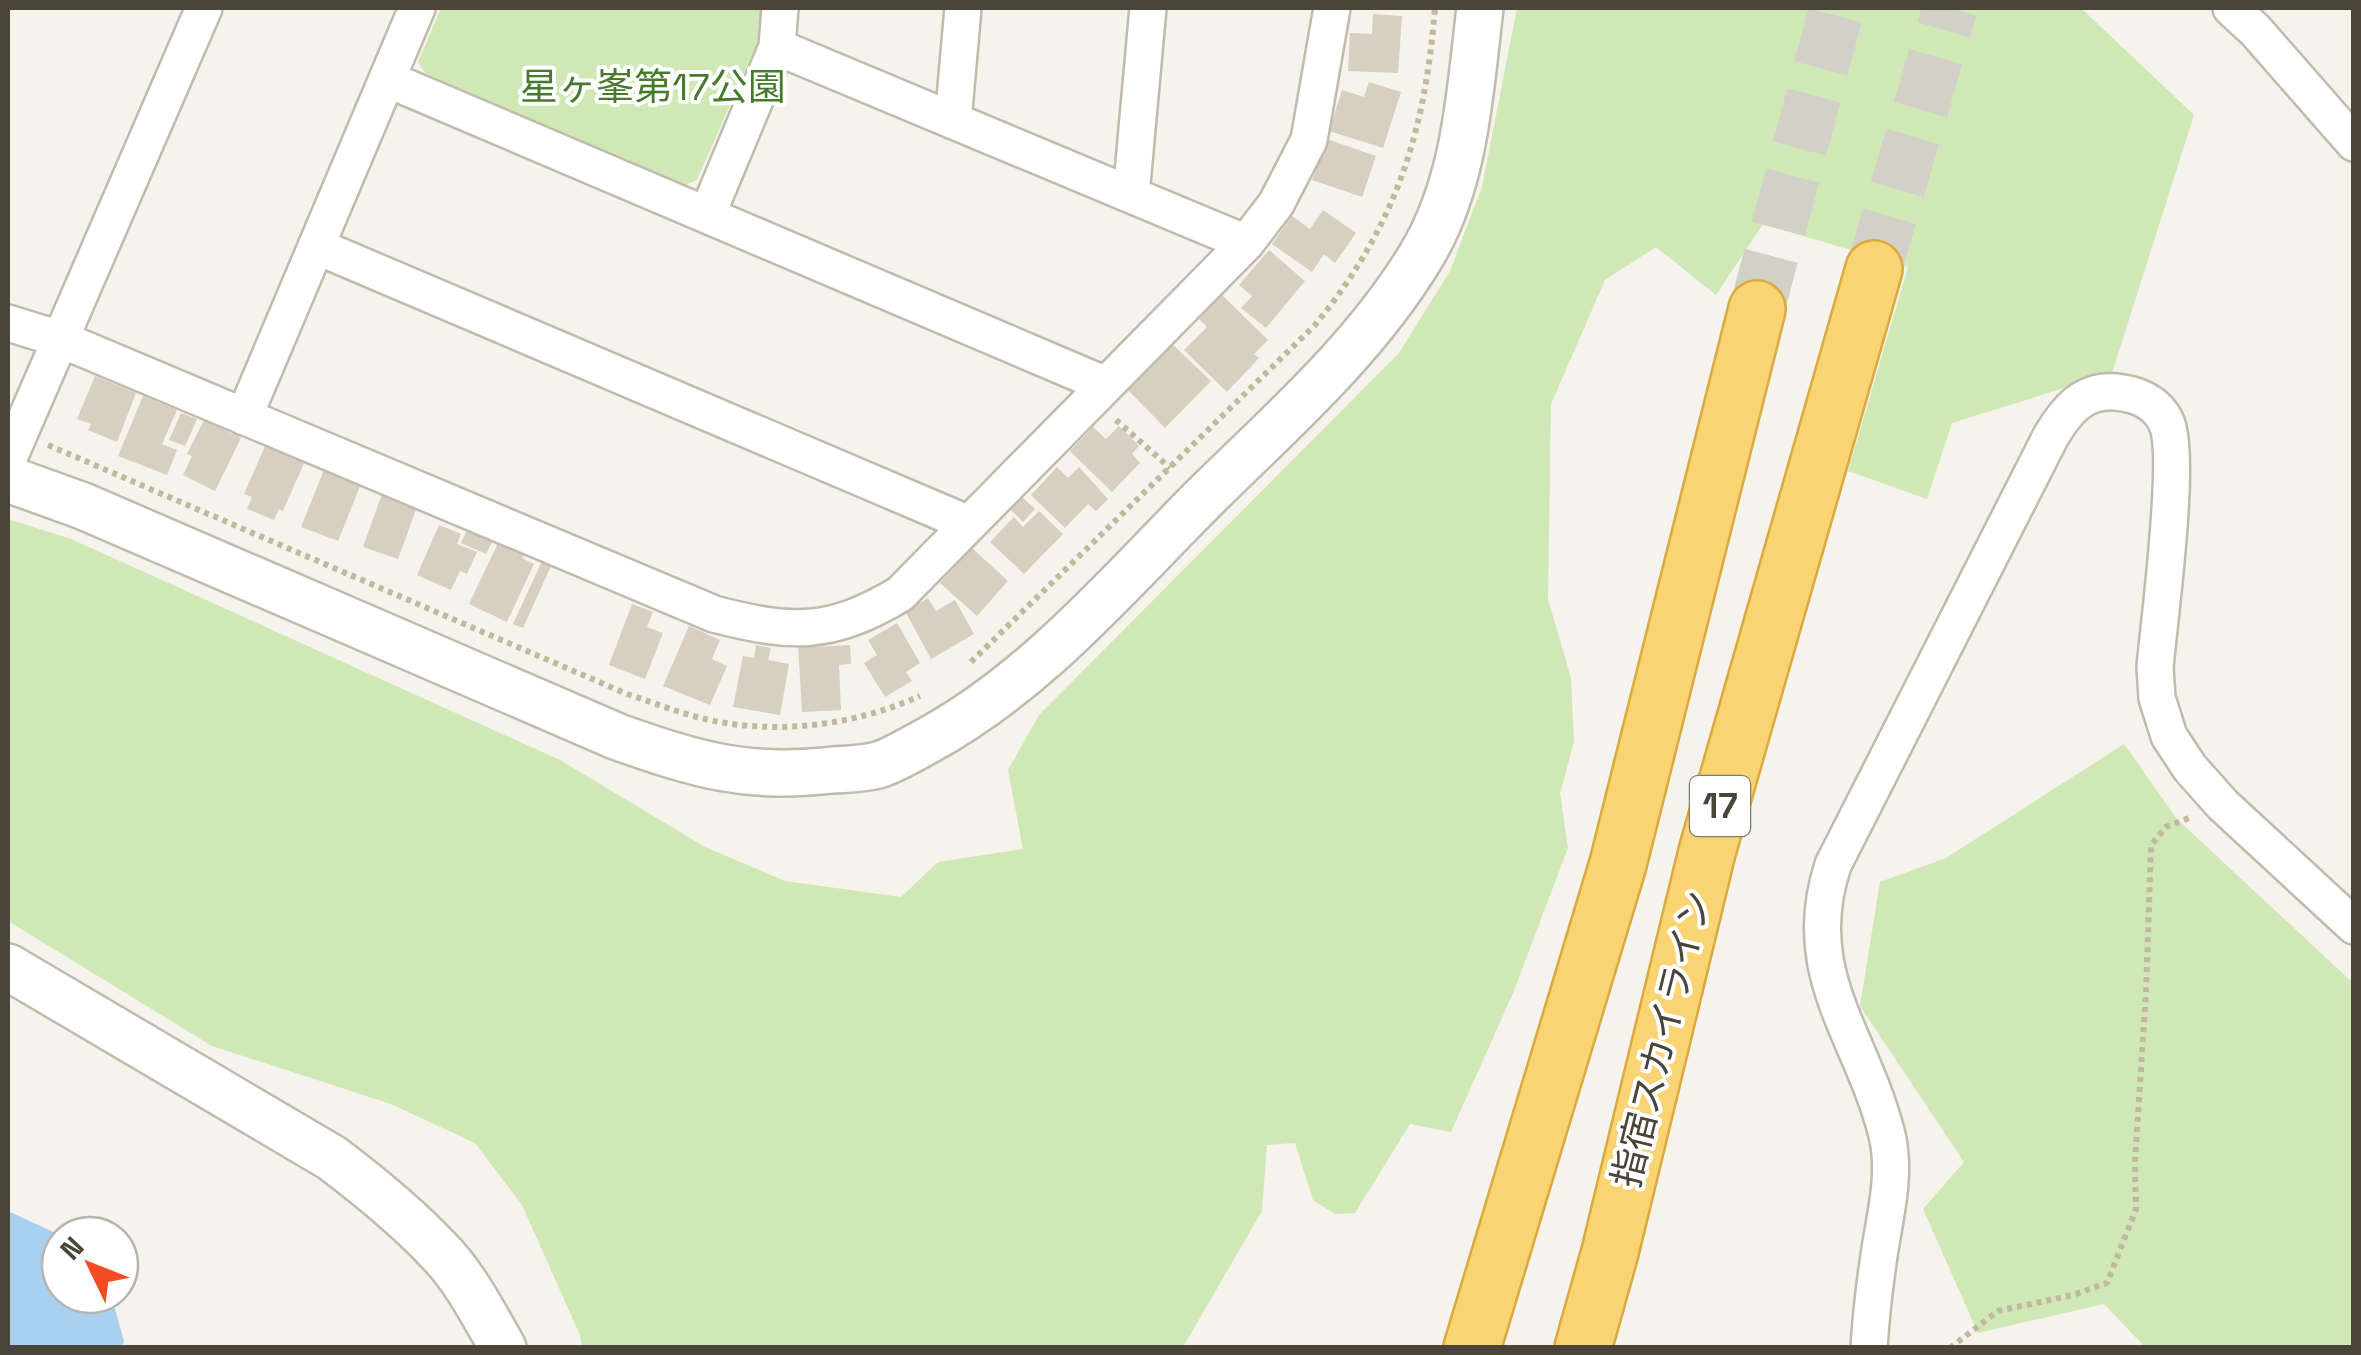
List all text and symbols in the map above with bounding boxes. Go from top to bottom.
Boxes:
park label: 星ヶ峯第17公園 [520,63,786,111]
road number: 17 [1690,776,1750,836]
street label: 指宿スカイライン [1602,886,1722,1192]
north arrow [40,1215,140,1315]
text: N [52,1229,91,1267]

